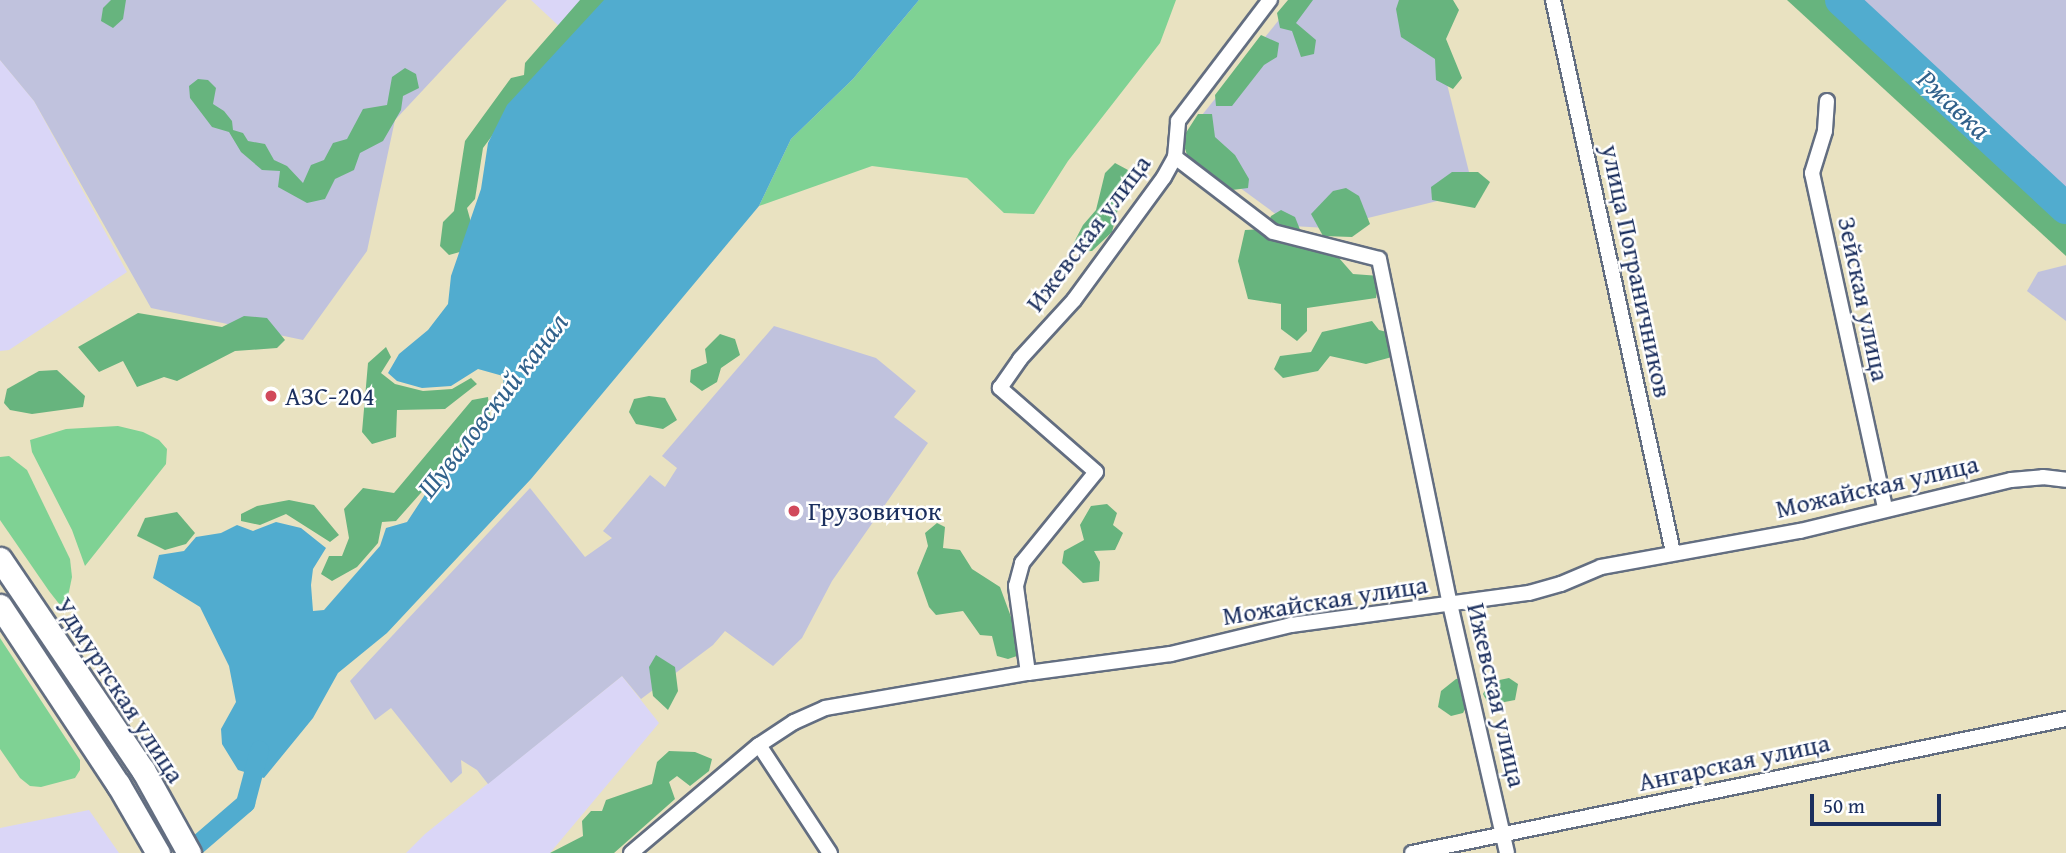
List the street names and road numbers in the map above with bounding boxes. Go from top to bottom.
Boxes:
street label: улица Пограничников [1595,142,1679,400]
street label: Ижевская улица [1019,149,1157,317]
street label: Зейская улица [1831,214,1897,384]
street label: Можайская улица [1773,448,1981,524]
street label: Можайская улица [1220,568,1430,632]
street label: Удмуртская улица [48,591,192,789]
street label: Ижевская улица [1461,600,1533,790]
street label: Ангарская улица [1635,726,1833,798]

